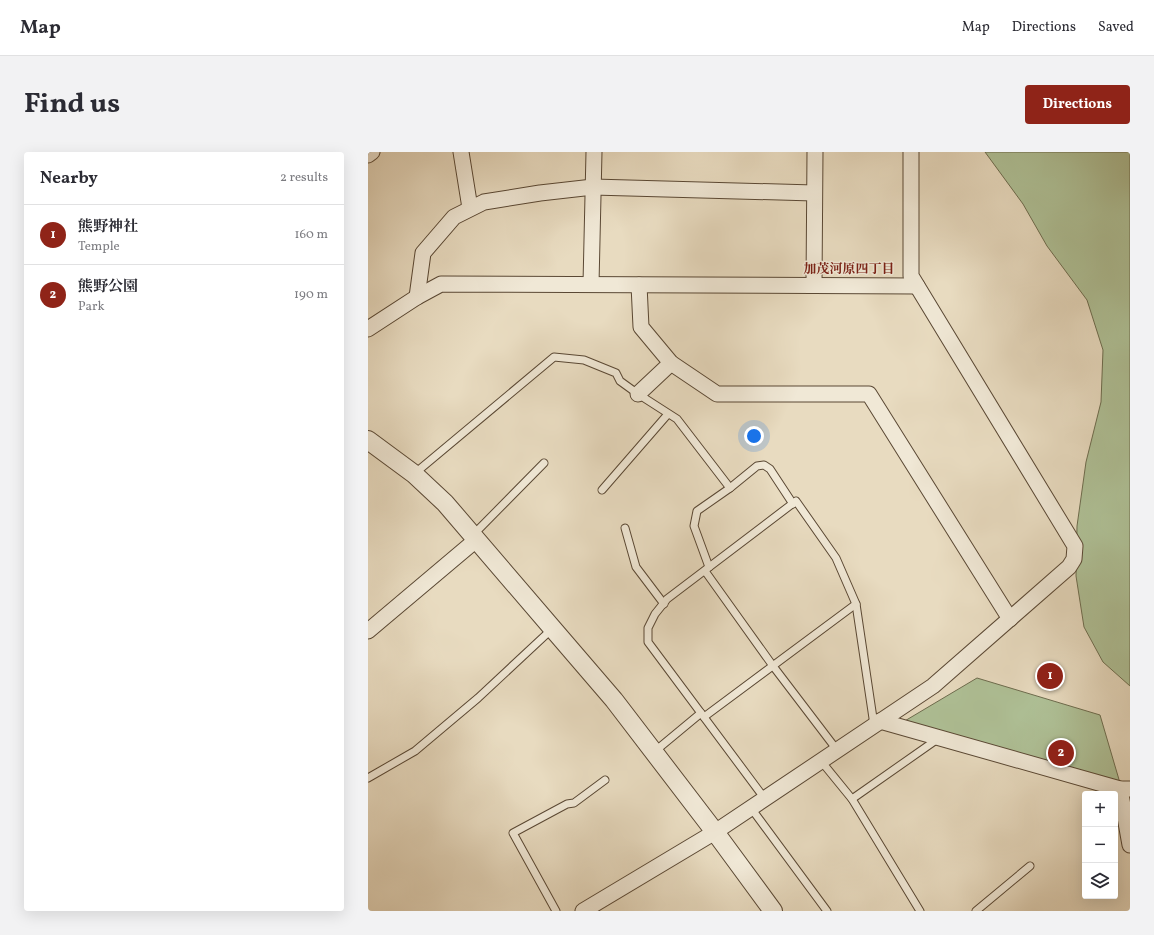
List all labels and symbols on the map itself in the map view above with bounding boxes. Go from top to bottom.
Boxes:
district label: 加茂河原四丁目 [803,261,895,279]
your location [744,426,764,446]
pin: 1 [1037,661,1063,691]
pin: 2 [1048,738,1074,768]

